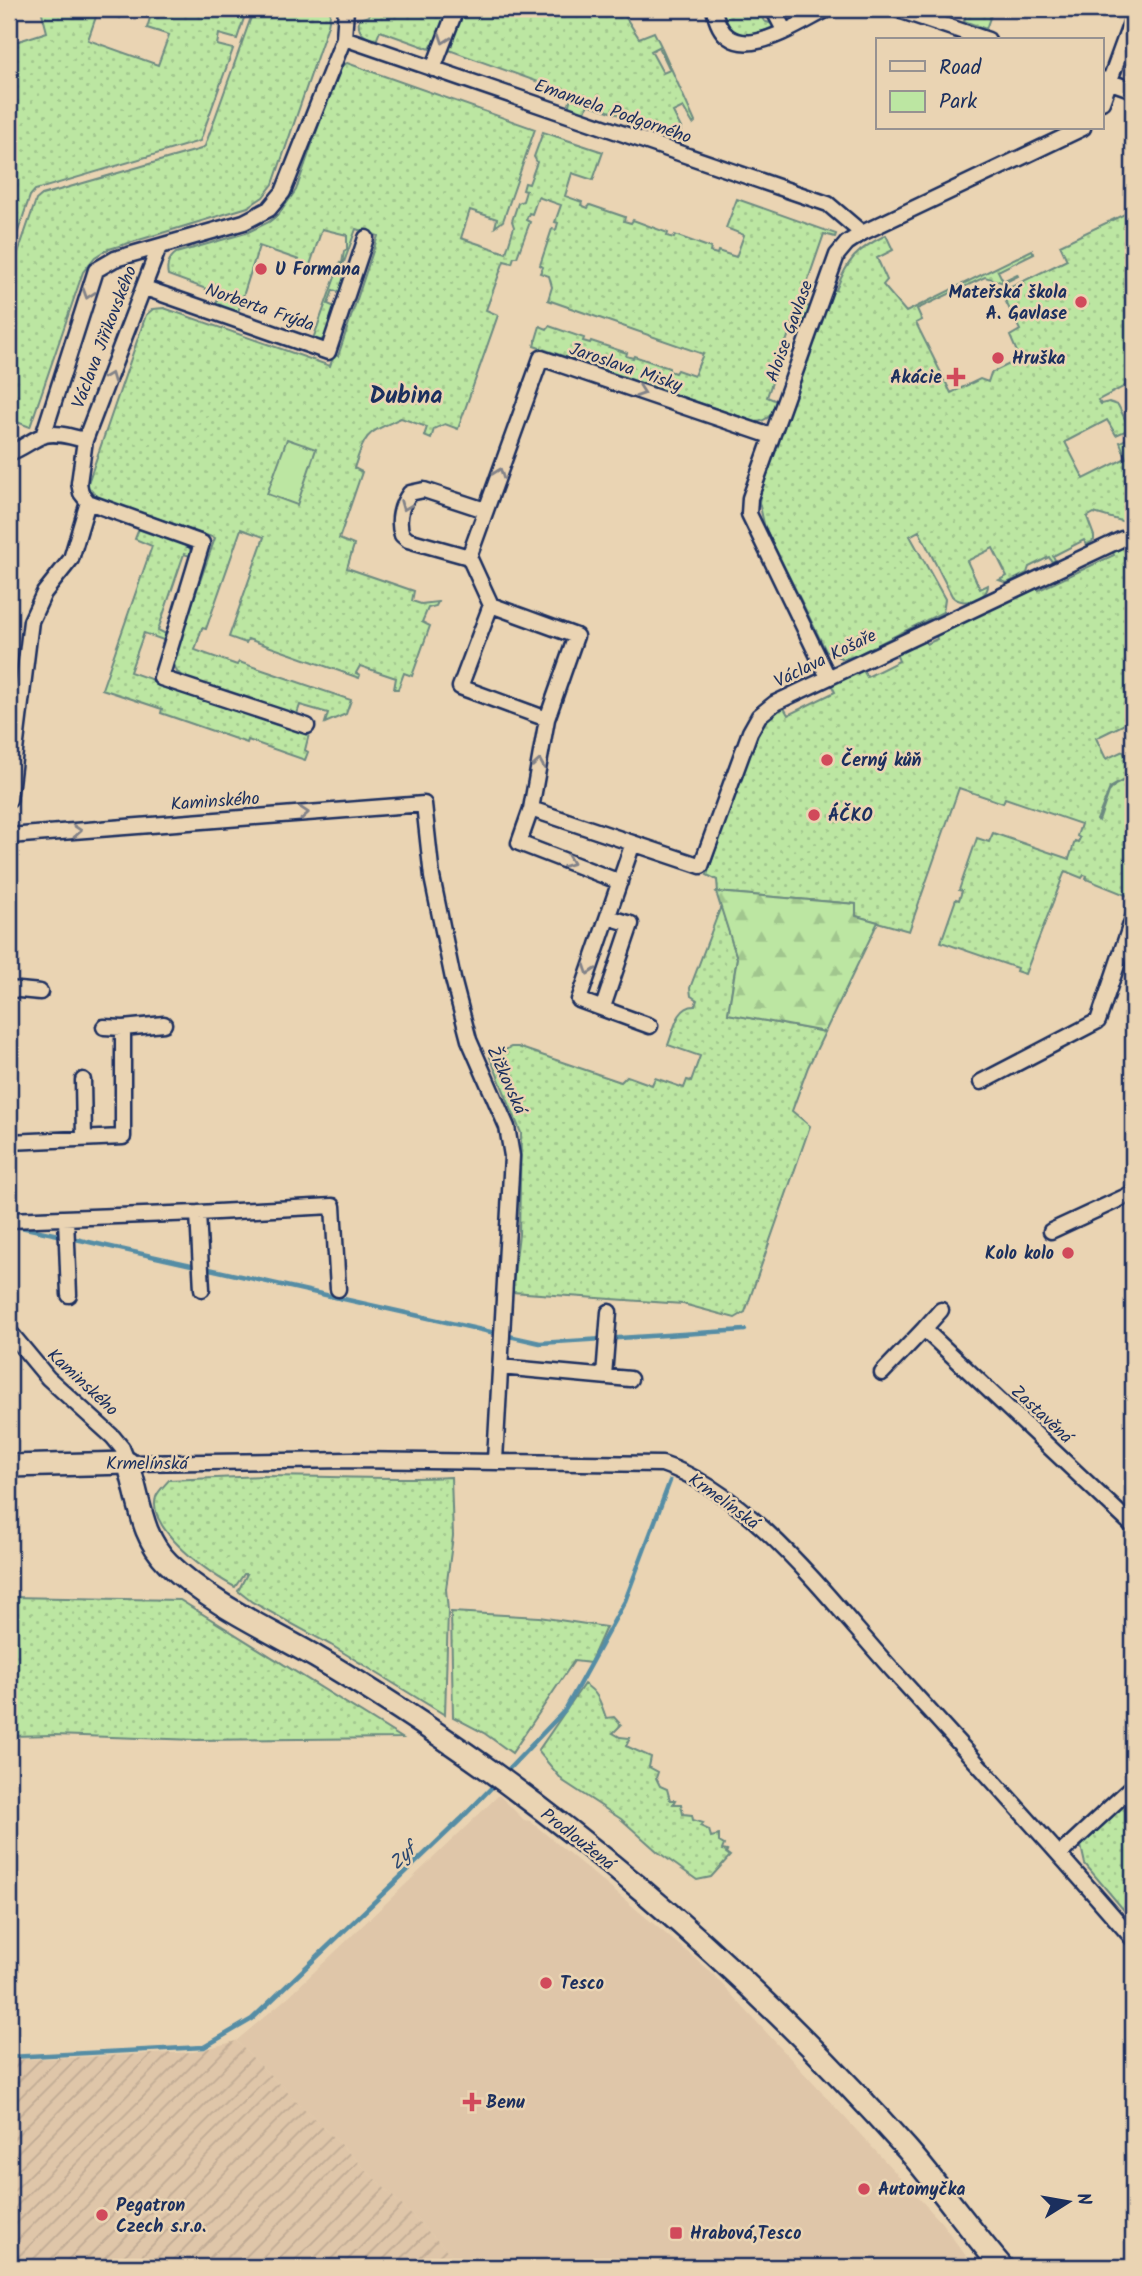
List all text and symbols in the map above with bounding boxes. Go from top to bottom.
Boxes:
one-way arrow [439,32,453,44]
legend [876,38,1104,130]
text: Road [939,52,982,85]
street label: Emanuela Podgorného [530,72,695,153]
text: Park [939,86,977,119]
place label: U Formana [275,256,360,285]
marker: U Formana [253,261,269,277]
street label: Václava Jiřikovského [65,262,146,413]
street label: Norberta Frýda [201,276,318,341]
street label: Aloise Gavlase [759,277,822,386]
place label: Mateřská škola A. Gavlase [948,279,1067,329]
one-way arrow [82,288,97,300]
marker: Mateřská škola A. Gavlase [1073,294,1089,310]
street label: Jaroslava Misky [565,336,686,401]
place label: Hruška [1012,345,1065,374]
marker: Hruška [990,350,1006,366]
place label: Akácie [890,364,942,393]
marker: Akácie [948,369,964,385]
one-way arrow [102,371,116,383]
district label: Dubina [369,377,443,416]
one-way arrow [634,384,646,398]
one-way arrow [491,468,505,480]
one-way arrow [399,499,413,511]
street label: Václava Košaře [769,622,882,697]
place label: Černý kůň [841,747,921,776]
marker: Černý kůň [819,752,835,768]
one-way arrow [531,758,546,770]
street label: Kaminského [170,785,261,820]
place label: ÁČKO [828,802,873,831]
one-way arrow [298,806,309,821]
marker: ÁČKO [806,807,822,823]
one-way arrow [72,824,83,839]
one-way arrow [563,854,575,868]
one-way arrow [583,964,597,976]
street label: Žižkovská [478,1042,534,1121]
place label: Kolo kolo [985,1240,1054,1269]
marker: Kolo kolo [1060,1245,1076,1261]
street label: Kaminského [40,1342,124,1424]
street label: Zastavěná [1003,1378,1080,1453]
street label: Krmelínská [106,1450,189,1479]
street label: Krmelínská [681,1466,766,1539]
street label: Prodloužená [533,1802,622,1880]
water label: Zyf [383,1833,428,1878]
place label: Tesco [560,1970,604,1999]
marker: Tesco [538,1975,554,1991]
place label: Benu [486,2089,525,2118]
marker: Benu [464,2094,480,2110]
north arrow [1034,2168,1104,2238]
place label: Automyčka [878,2176,965,2205]
marker: Automyčka [856,2181,872,2197]
text: N [1067,2190,1099,2208]
place label: Pegatron Czech s.r.o. [116,2192,206,2242]
marker: Pegatron Czech s.r.o. [94,2207,110,2223]
place label: Hrabová,Tesco [690,2220,801,2249]
marker: Hrabová,Tesco [668,2225,684,2241]

